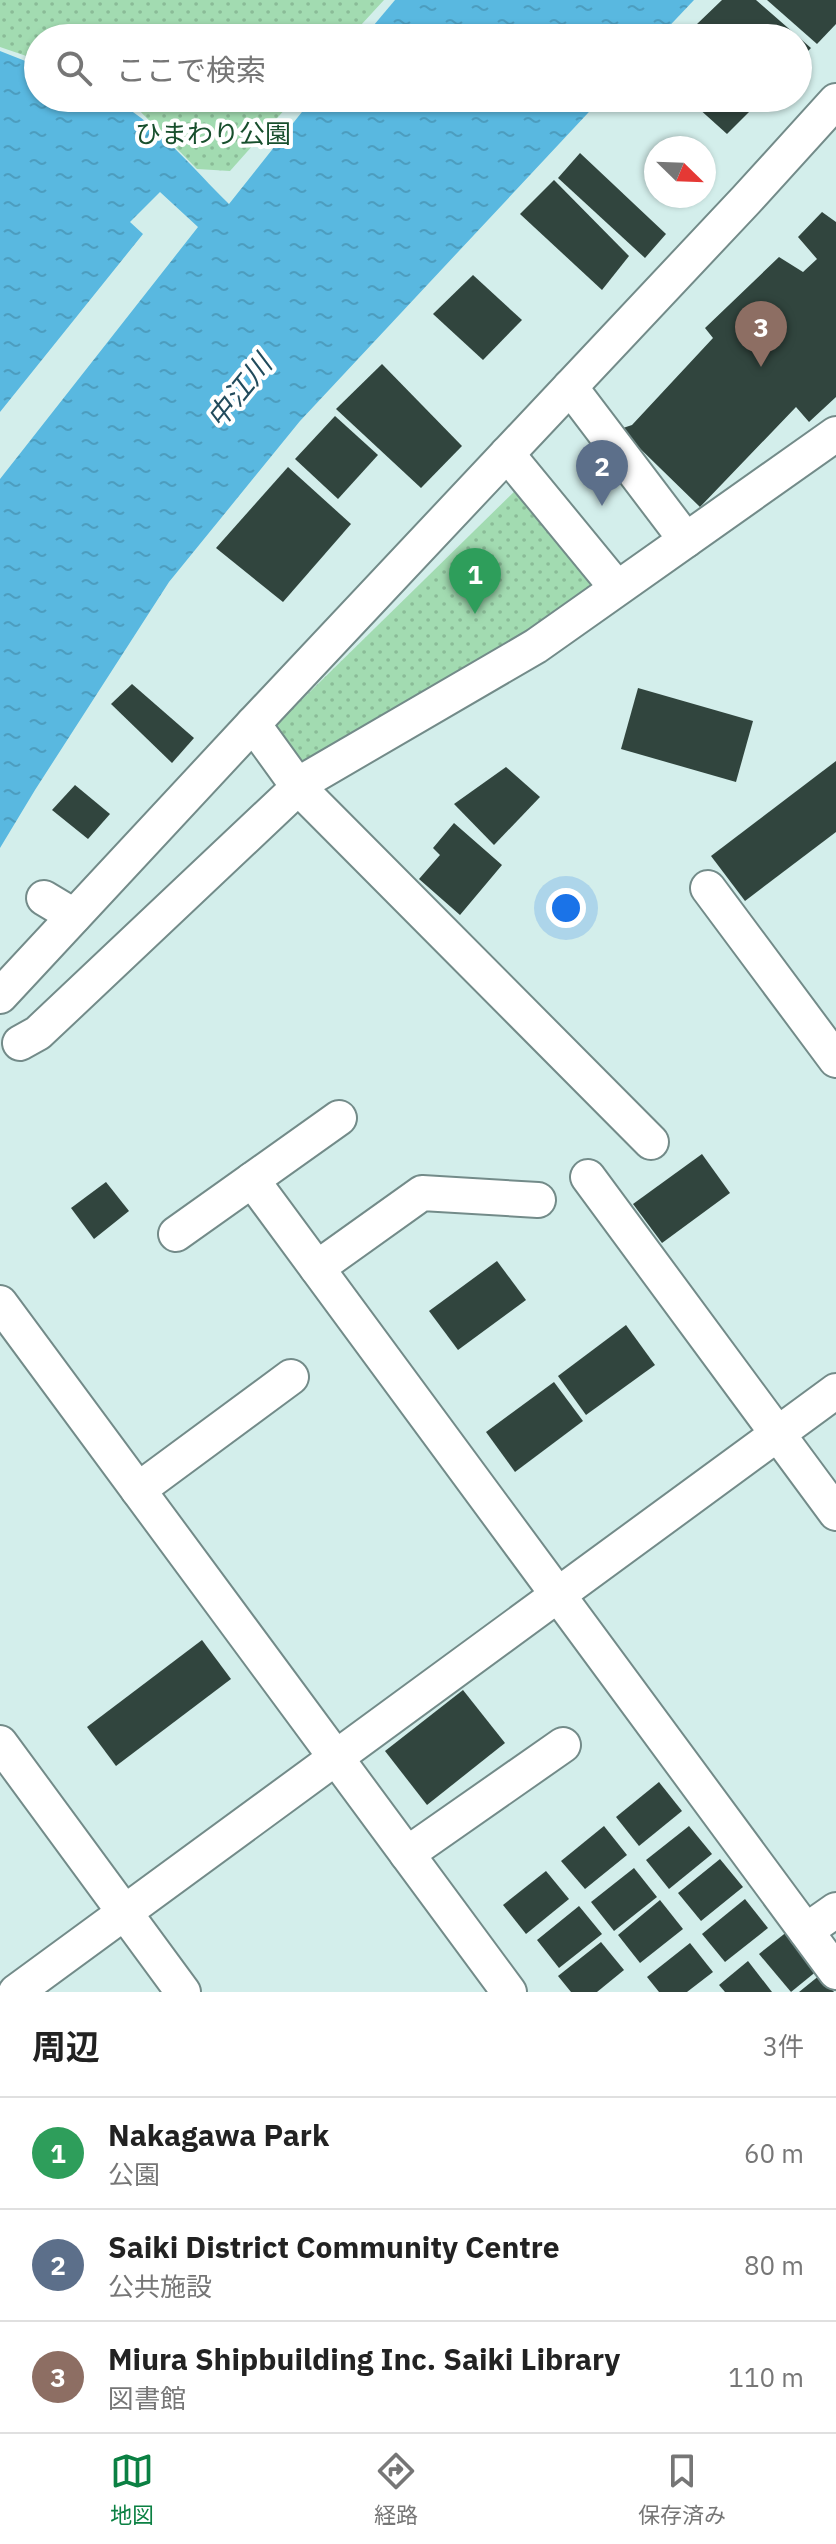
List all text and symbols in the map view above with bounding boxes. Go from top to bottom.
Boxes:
search box [24,24,812,112]
icon: search [52,46,96,90]
text: ここで検索 [116,50,266,89]
park label: ひまわり公園 [135,116,291,150]
north arrow [644,136,716,208]
pin: 3 [735,301,787,367]
water label: 中江川 [198,344,281,435]
pin: 2 [576,440,628,506]
pin: 1 [449,548,501,614]
your location [546,888,586,928]
text: 周辺 [32,2024,100,2068]
text: 3件 [762,2029,804,2063]
text: Nakagawa Park [108,2115,329,2154]
text: 1 [50,2136,66,2170]
text: 60 m [744,2136,804,2170]
text: 公園 [108,2157,160,2191]
text: Saiki District Community Centre [108,2227,560,2266]
text: 2 [50,2248,66,2282]
text: 80 m [744,2248,804,2282]
text: 公共施設 [108,2269,212,2303]
text: Miura Shipbuilding Inc. Saiki Library [108,2339,620,2378]
text: 3 [50,2360,66,2394]
text: 110 m [728,2360,804,2394]
text: 図書館 [108,2381,186,2415]
tab: 地図 [110,2449,154,2529]
tab: 経路 [374,2449,418,2529]
tab: 保存済み [638,2449,726,2529]

